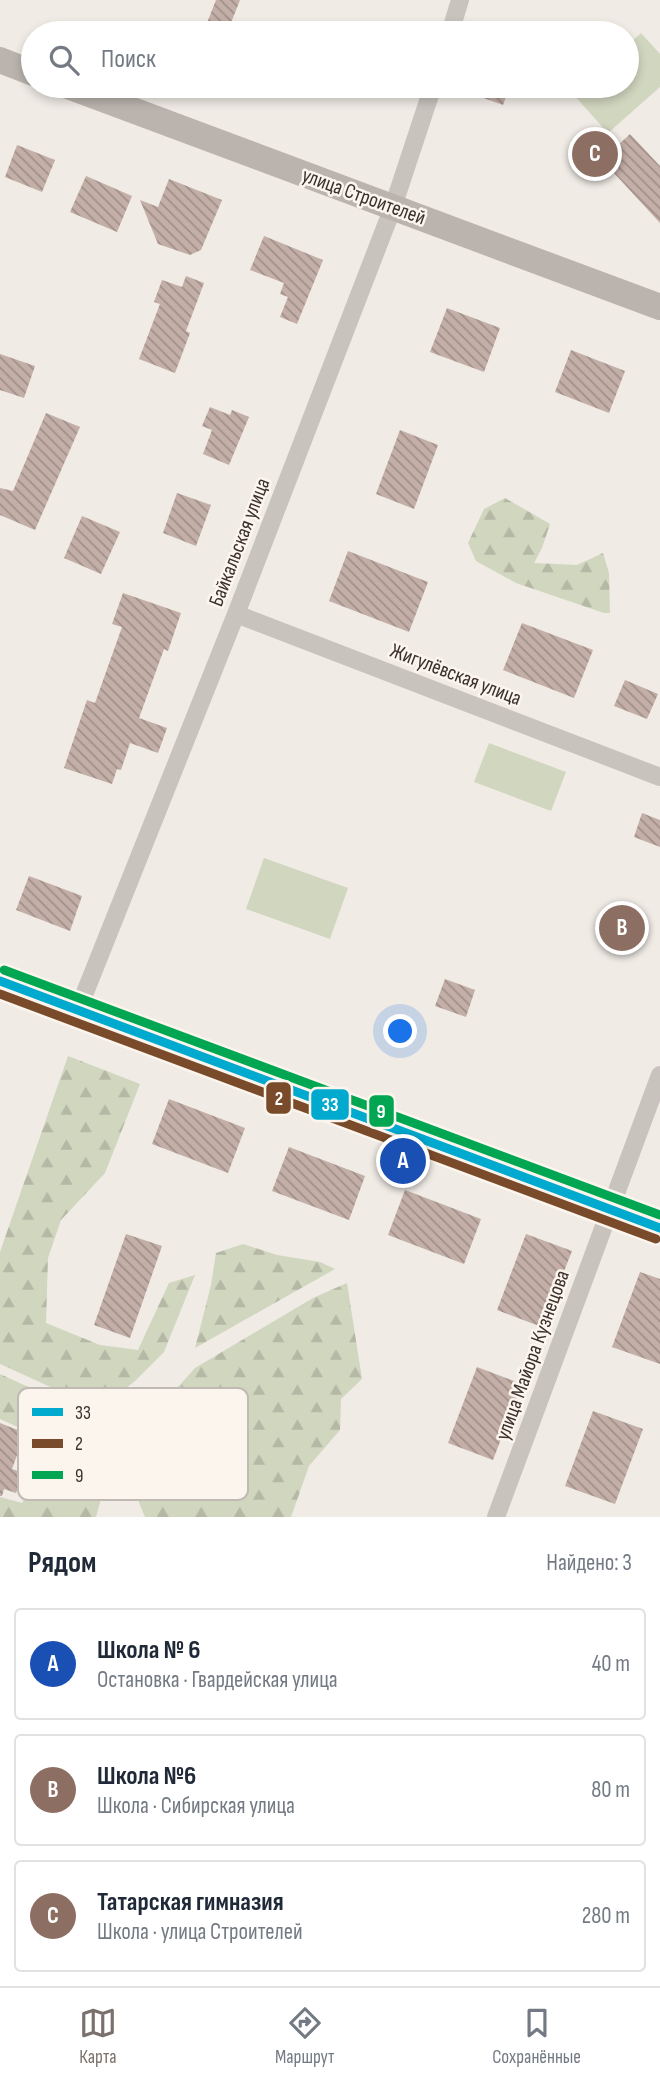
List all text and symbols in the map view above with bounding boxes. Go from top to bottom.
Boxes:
search box [21,21,639,98]
icon: search [45,41,83,79]
text: Поиск [101,44,156,75]
pin: C [572,128,618,180]
street label: улица Строителей [299,163,429,230]
street label: Байкальская улица [204,475,275,610]
street label: Жигулёвская улица [387,638,525,711]
pin: B [599,902,645,954]
your location [383,1014,417,1048]
line badge: 2 [265,1081,292,1115]
text: 2 [275,1088,283,1111]
line badge: 33 [310,1088,350,1121]
text: 33 [321,1094,339,1117]
line badge: 9 [368,1094,395,1128]
text: 9 [376,1101,386,1124]
pin: A [380,1135,426,1187]
street label: улица Майора Кузнецова [490,1267,575,1444]
legend [18,1388,248,1500]
text: 33 [75,1402,91,1425]
text: 2 [75,1433,83,1456]
text: 9 [75,1465,83,1488]
text: Рядом [28,1545,96,1581]
text: Найдено: 3 [546,1549,632,1577]
text: Школа № 6 [97,1635,200,1666]
text: A [48,1650,58,1678]
text: 40 m [592,1650,630,1678]
text: Остановка · Гвардейская улица [97,1666,338,1694]
text: Школа №6 [97,1761,196,1792]
text: B [48,1776,58,1804]
text: 80 m [591,1776,630,1804]
text: Школа · Сибирская улица [97,1792,295,1820]
text: Татарская гимназия [97,1887,284,1918]
text: C [47,1902,59,1930]
text: 280 m [582,1902,630,1930]
text: Школа · улица Строителей [97,1918,303,1946]
tab: Карта [79,2004,117,2069]
tab: Маршрут [275,2004,334,2069]
tab: Сохранённые [492,2004,581,2069]

